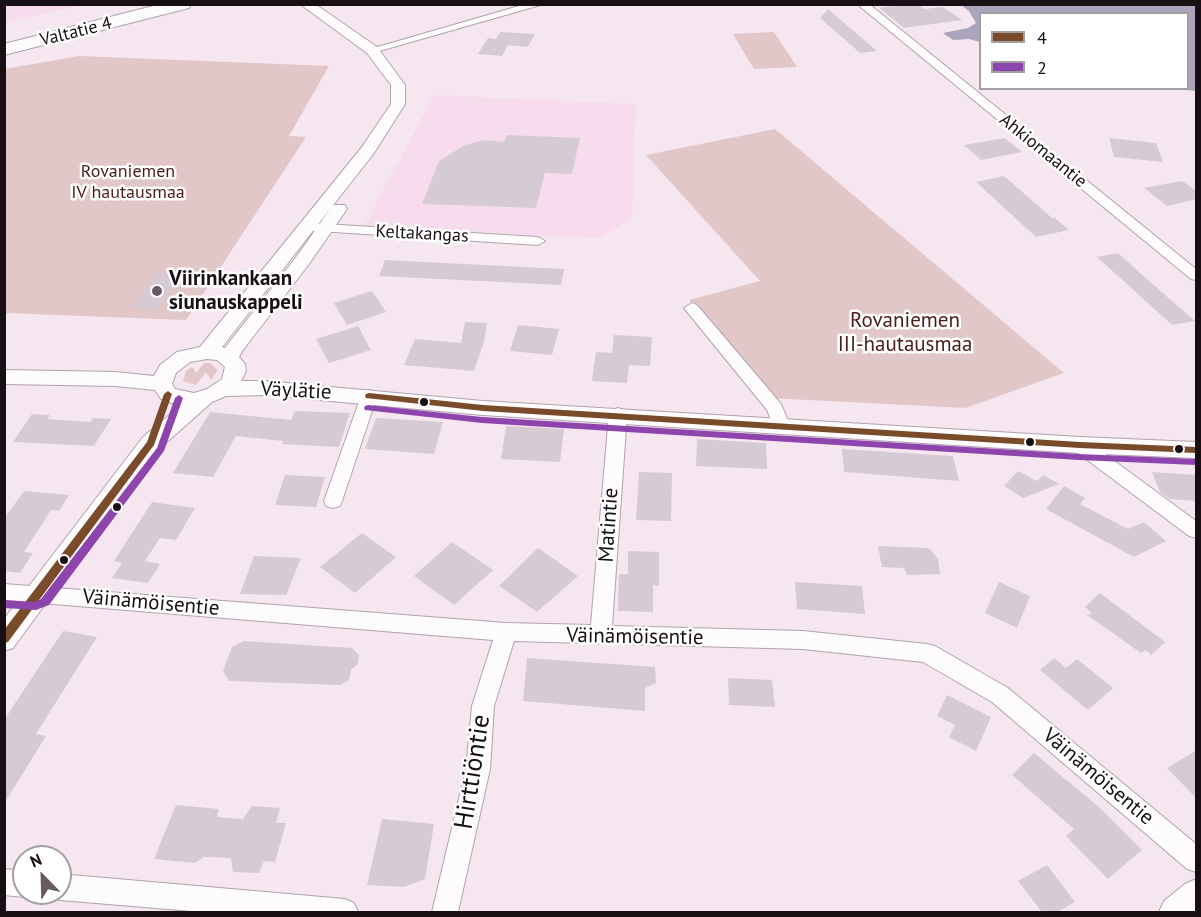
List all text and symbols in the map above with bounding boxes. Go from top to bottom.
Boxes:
legend [979,12,1189,90]
street label: Valtatie 4 [38,13,114,51]
text: 4 [1037,26,1047,49]
text: 2 [1037,56,1047,79]
street label: Ahkiomaantie [995,109,1091,193]
park label: Rovaniemen IV hautausmaa [71,161,185,204]
street label: Keltakangas [375,221,469,247]
place label: Viirinkankaan siunauskappeli [169,266,303,316]
marker: Viirinkankaan siunauskappeli [150,284,164,298]
park label: Rovaniemen III-hautausmaa [838,308,972,358]
street label: Väylätie [260,377,332,405]
unlabelled marker [418,396,430,408]
unlabelled marker [1024,436,1036,448]
unlabelled marker [1173,443,1185,455]
street label: Matintie [594,487,624,563]
unlabelled marker [111,501,123,513]
unlabelled marker [58,554,70,566]
street label: Väinämöisentie [82,584,220,622]
street label: Väinämöisentie [566,623,704,651]
street label: Hirttiöntie [449,712,497,832]
street label: Väinämöisentie [1037,723,1159,831]
north arrow [12,845,72,905]
text: N [27,849,44,872]

